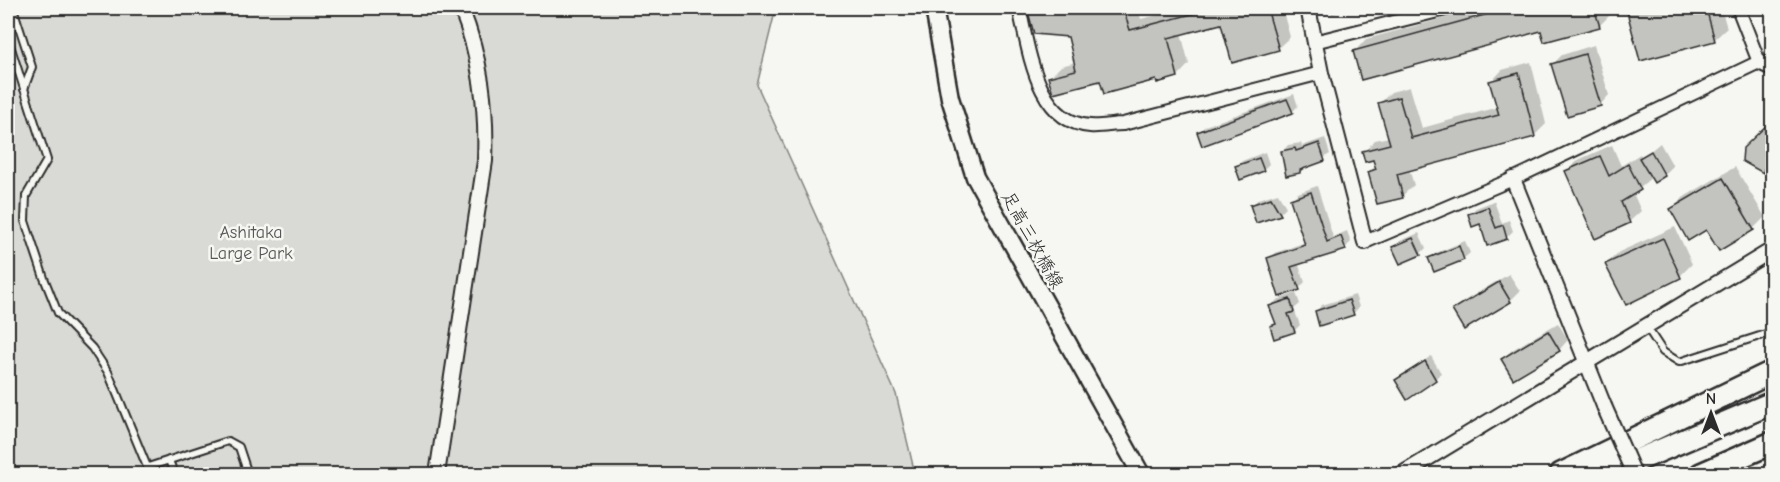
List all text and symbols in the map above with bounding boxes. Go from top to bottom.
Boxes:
street label: 足高三枚橋線 [997,188,1067,292]
park label: Ashitaka Large Park [209,222,293,264]
north arrow [1681,383,1741,443]
text: N [1706,390,1716,408]

